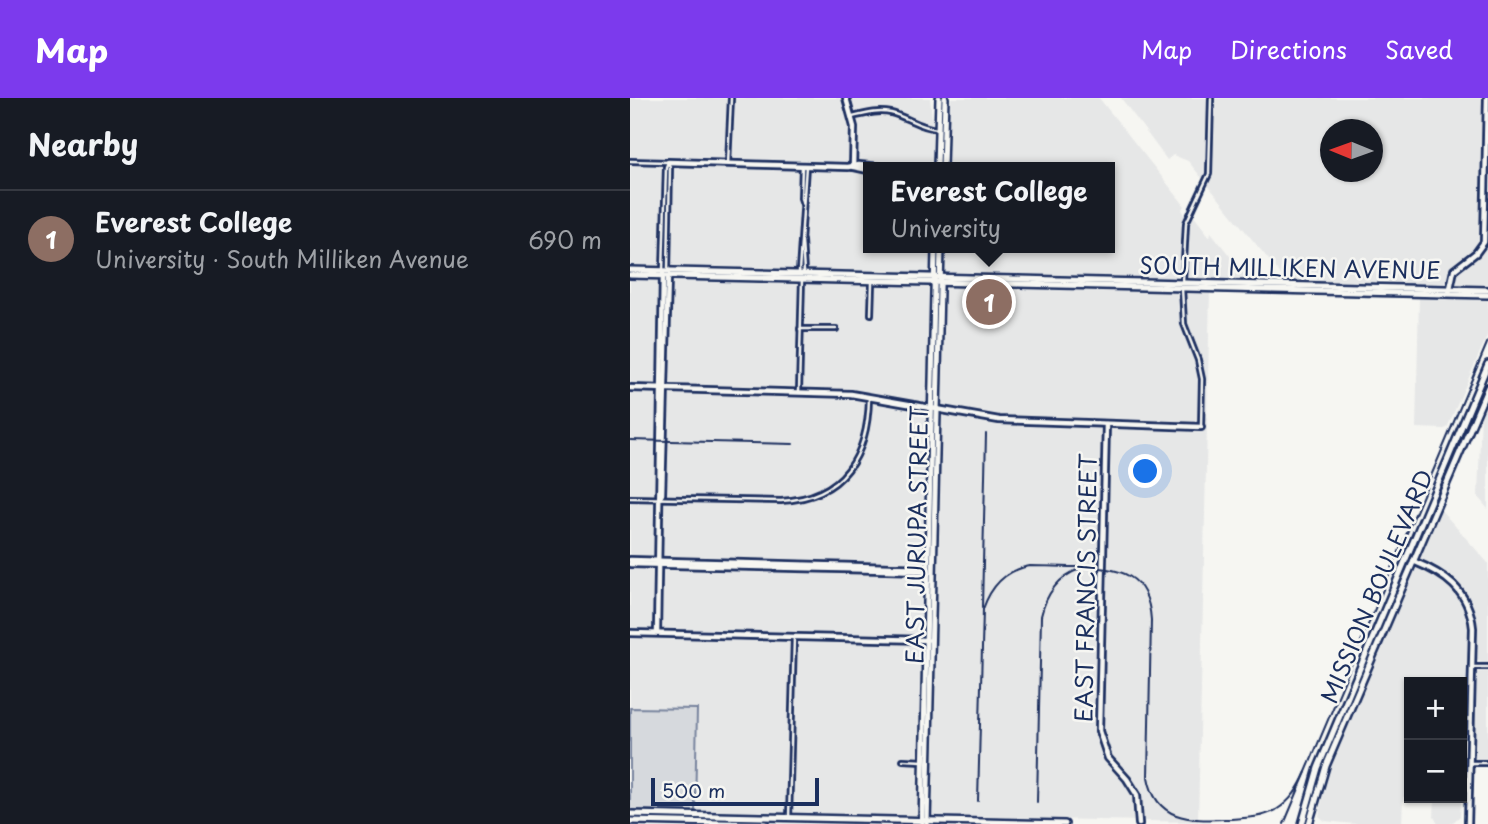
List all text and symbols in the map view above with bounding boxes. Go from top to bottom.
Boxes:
text: Map [35,24,108,74]
text: Map [1141,31,1192,67]
text: Directions [1230,31,1347,67]
text: Saved [1385,31,1453,67]
north arrow [1320,119,1383,182]
text: Nearby [28,121,138,166]
popup [863,162,1115,253]
text: Everest College [890,171,1088,210]
text: Everest College [95,202,292,241]
text: University [890,210,1001,245]
text: 1 [46,222,57,257]
text: 690 m [528,222,602,257]
text: University · South Milliken Avenue [95,241,469,276]
street label: SOUTH MILLIKEN AVENUE [1139,247,1441,287]
pin: 1 [966,276,1012,328]
street label: EAST JURUPA STREET [896,405,936,664]
street label: EAST FRANCIS STREET [1065,453,1105,723]
your location [1128,454,1162,488]
street label: MISSION BOULEVARD [1311,464,1441,708]
map controls [1404,677,1467,803]
button: + [1404,677,1467,740]
button: − [1404,740,1467,803]
scale bar [651,775,819,807]
text: 500 m [662,776,725,804]

